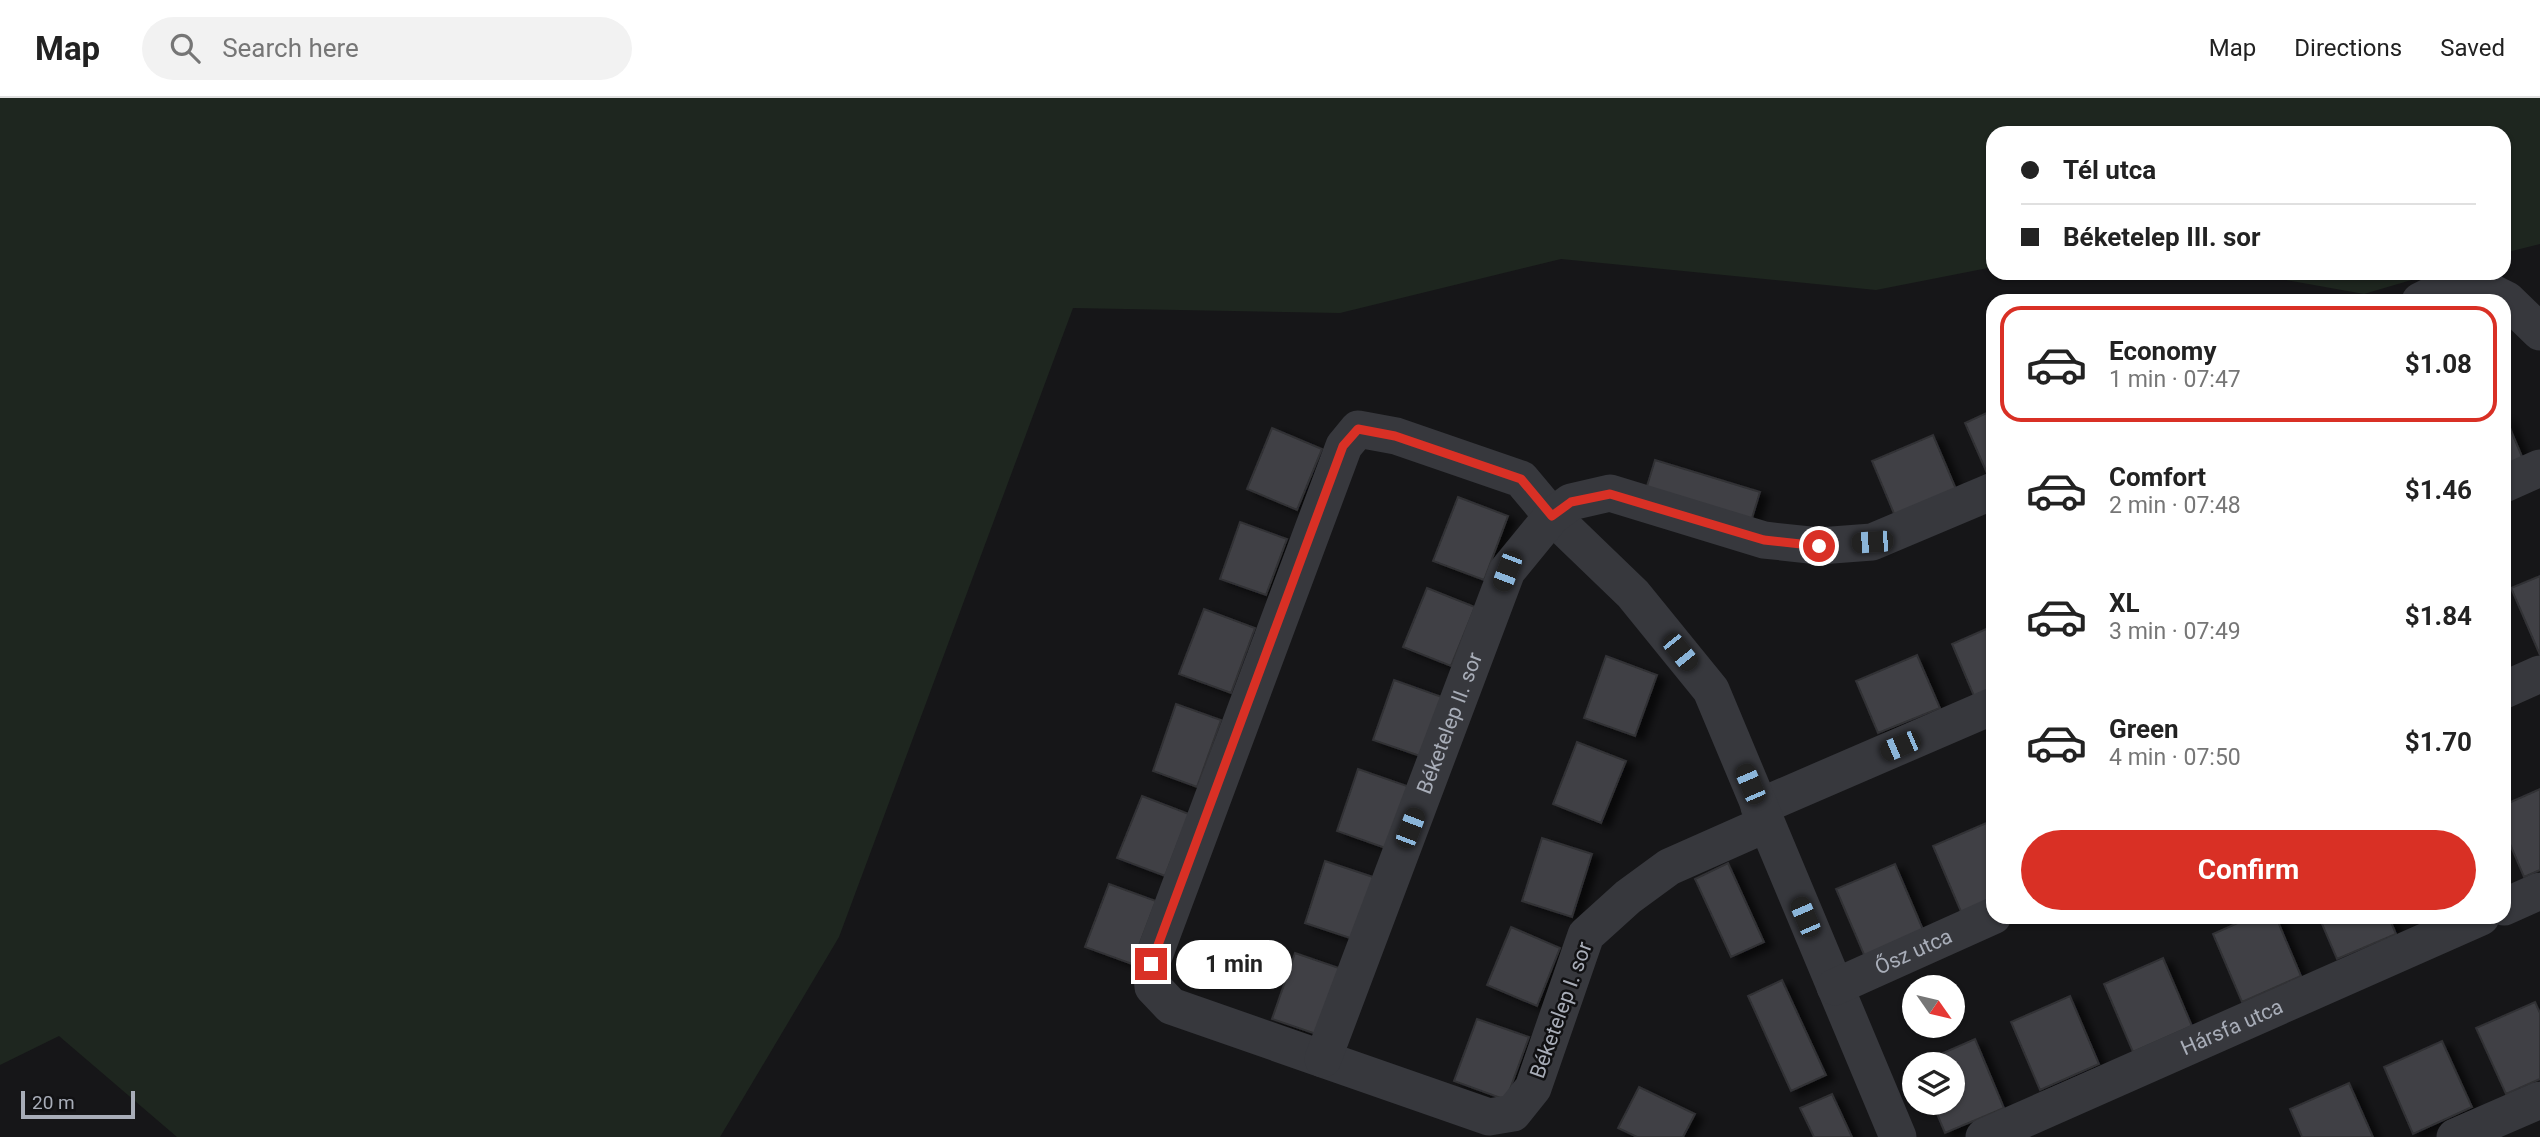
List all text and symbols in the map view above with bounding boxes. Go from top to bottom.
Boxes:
search box [142,17,632,80]
text: Map [35,29,100,68]
icon: search [166,29,204,67]
text: Search here [222,33,359,63]
text: Map [2209,34,2256,62]
text: Directions [2294,34,2402,62]
text: Saved [2440,34,2505,62]
text: Tél utca [2063,155,2156,185]
text: Béketelep III. sor [2063,222,2261,252]
icon: car [2025,333,2088,396]
text: Economy [2109,336,2216,366]
text: $1.08 [2405,349,2472,379]
text: 1 min · 07:47 [2109,366,2241,393]
icon: car [2025,459,2088,522]
text: Comfort [2109,462,2206,492]
text: $1.46 [2405,475,2472,505]
text: 2 min · 07:48 [2109,492,2241,519]
route start [1803,530,1835,562]
car [1851,530,1894,554]
car [1490,548,1525,594]
icon: car [2025,585,2088,648]
text: XL [2109,588,2140,618]
text: $1.84 [2405,601,2472,631]
text: 3 min · 07:49 [2109,618,2241,645]
car [1659,629,1702,675]
street label: Béketelep II. sor [1412,649,1487,797]
icon: car [2025,711,2088,774]
text: Green [2109,714,2179,744]
text: $1.70 [2405,727,2472,757]
car [1877,728,1924,764]
text: 4 min · 07:50 [2109,744,2241,771]
car [1733,761,1768,807]
car [1393,805,1428,851]
button: Confirm [2021,830,2476,910]
car [1788,894,1823,940]
street label: Ősz utca [1871,924,1956,979]
street label: Béketelep I. sor [1525,939,1597,1081]
callout: 1 min [1176,940,1291,988]
route end [1135,948,1167,980]
text: 1 min [1205,951,1263,978]
north arrow [1902,975,1965,1038]
map controls [1902,975,1965,1115]
street label: Hársfa utca [2177,994,2287,1060]
button: layers [1902,1052,1965,1115]
scale bar [21,1088,135,1120]
text: 20 m [32,1091,75,1114]

